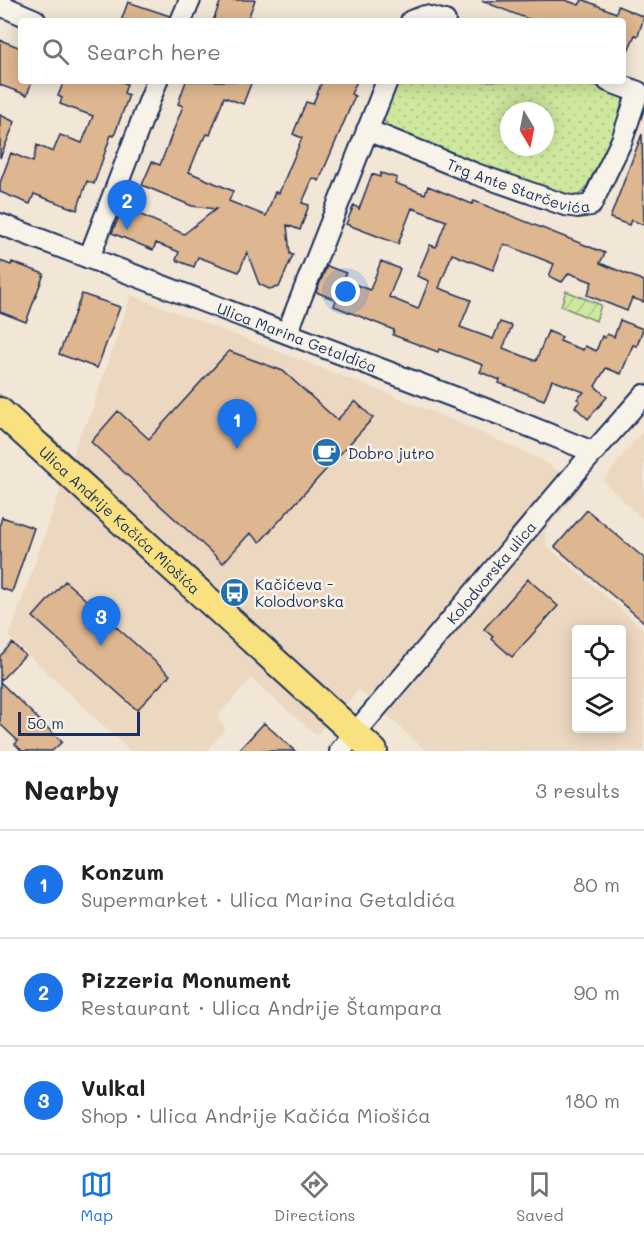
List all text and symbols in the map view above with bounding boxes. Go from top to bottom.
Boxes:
search box [18,18,626,84]
icon: search [39,35,72,68]
text: Search here [87,37,221,66]
north arrow [500,102,554,156]
street label: Trg Ante Starčevića [444,153,591,217]
pin: 2 [108,180,146,230]
your location [331,277,360,306]
street label: Ulica Marina Getaldića [214,298,380,377]
pin: 1 [218,400,256,449]
cafe icon: Dobro jutro [311,437,343,469]
street label: Ulica Andrije Kačića Miošića [35,442,205,598]
place label: Dobro jutro [348,443,434,463]
street label: Kolodvorska ulica [442,517,540,628]
place label: Kačićeva - Kolodvorska [255,574,344,611]
bus stop icon: Kačićeva - Kolodvorska [218,577,250,609]
pin: 3 [82,596,120,646]
map controls [572,625,626,733]
button: locate [572,625,626,679]
button: layers [572,679,626,733]
scale bar [18,709,140,736]
text: 50 m [27,712,64,733]
text: Nearby [24,773,119,807]
text: 3 results [535,777,620,803]
text: Konzum [81,857,164,886]
text: 1 [39,871,48,897]
text: 80 m [573,871,620,897]
text: Supermarket · Ulica Marina Getaldića [81,886,456,912]
text: Pizzeria Monument [81,965,291,994]
text: 2 [38,979,49,1005]
text: 90 m [574,979,620,1005]
text: Restaurant · Ulica Andrije Štampara [81,994,442,1020]
text: Vulkal [81,1073,145,1102]
text: 3 [38,1087,50,1113]
text: 180 m [564,1087,620,1113]
text: Shop · Ulica Andrije Kačića Miošića [81,1102,431,1128]
tab: Map [80,1168,113,1225]
tab: Directions [274,1168,355,1225]
tab: Saved [516,1168,564,1225]

